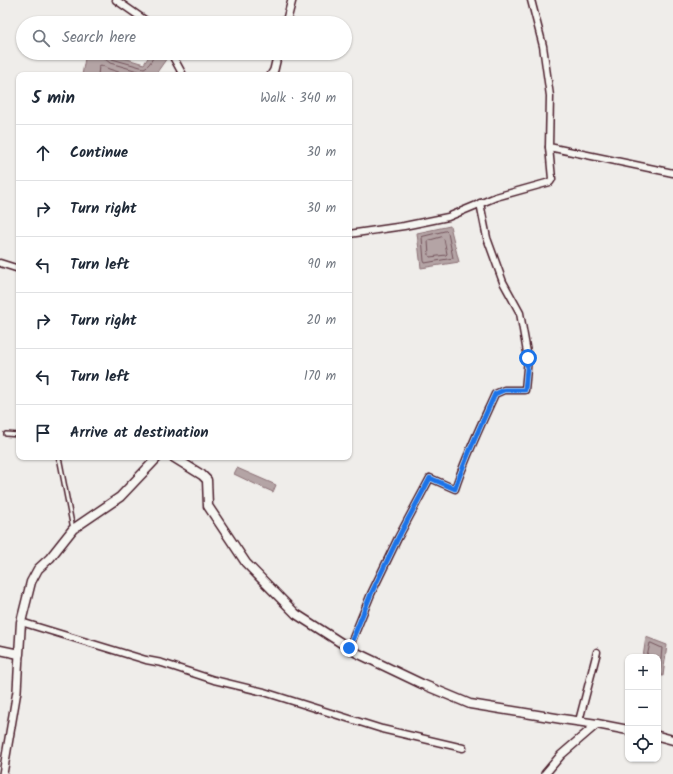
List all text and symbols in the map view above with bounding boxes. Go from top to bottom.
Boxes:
search box [16,16,352,60]
text: Search here [62,26,136,50]
icon: search [30,27,52,49]
text: 5 min [32,85,75,112]
text: Walk · 340 m [260,88,336,109]
text: Continue [70,141,128,165]
icon: ahead [32,142,54,164]
text: 30 m [307,142,336,163]
text: Turn right [70,197,137,221]
icon: right [32,198,54,220]
text: 30 m [307,198,336,219]
text: Turn left [70,253,130,277]
icon: left [32,254,54,276]
text: 90 m [308,254,336,275]
text: Turn right [70,309,137,333]
icon: right [32,310,54,332]
text: 20 m [306,310,336,331]
route start [519,349,537,367]
text: Turn left [70,365,130,389]
icon: left [32,366,54,388]
text: 170 m [304,366,336,387]
text: Arrive at destination [70,421,209,445]
icon: arrive [32,422,54,444]
route end [340,639,358,657]
map controls [625,654,661,762]
button: + [625,654,661,690]
button: − [625,690,661,726]
button: locate [625,726,661,762]

